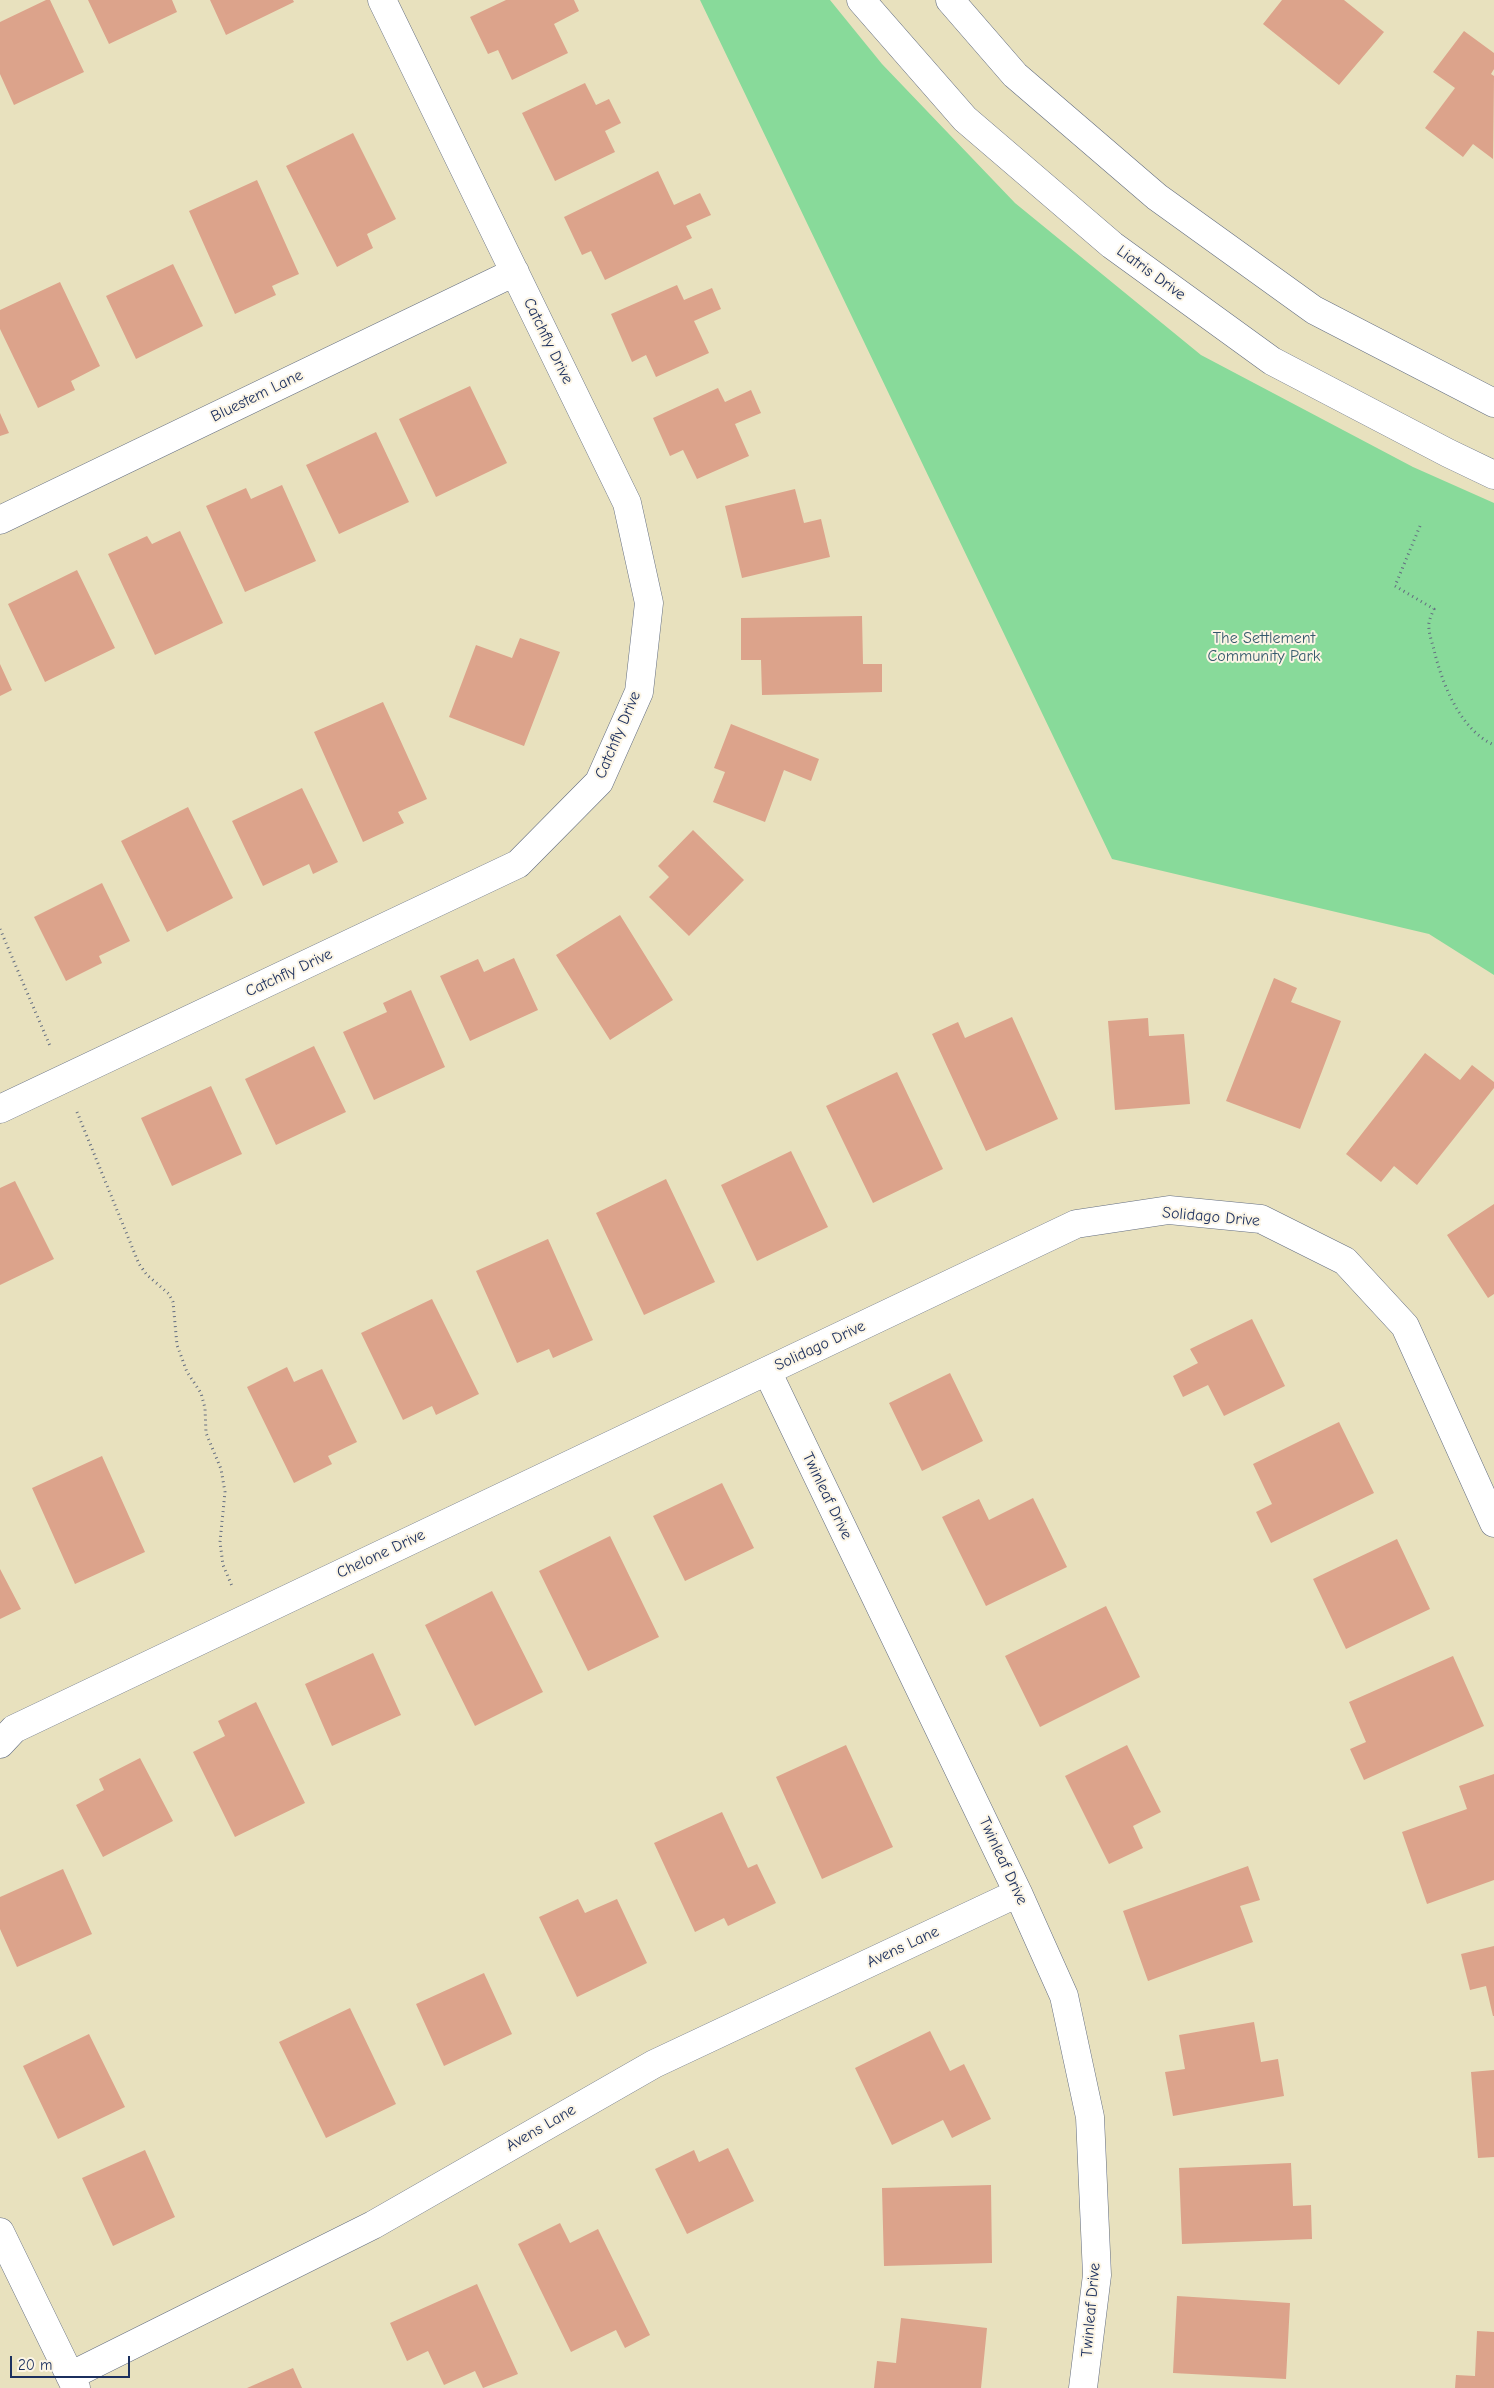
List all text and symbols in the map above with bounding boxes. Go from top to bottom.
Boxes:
street label: Liatris Drive [1113,241,1189,305]
street label: Catchfly Drive [519,295,577,387]
street label: Bluestem Lane [208,365,306,427]
park label: The Settlement Community Park [1207,628,1321,666]
street label: Catchfly Drive [591,688,645,782]
street label: Catchfly Drive [243,945,335,1001]
street label: Solidago Drive [1161,1203,1261,1231]
street label: Solidago Drive [772,1317,868,1375]
street label: Twinleaf Drive [798,1449,856,1543]
street label: Chelone Drive [334,1525,428,1583]
street label: Twinleaf Drive [974,1814,1032,1908]
street label: Avens Lane [864,1922,942,1972]
street label: Avens Lane [503,2100,579,2156]
street label: Twinleaf Drive [1077,2262,1105,2358]
scale bar [12,2346,132,2378]
text: 20 m [18,2356,52,2374]

